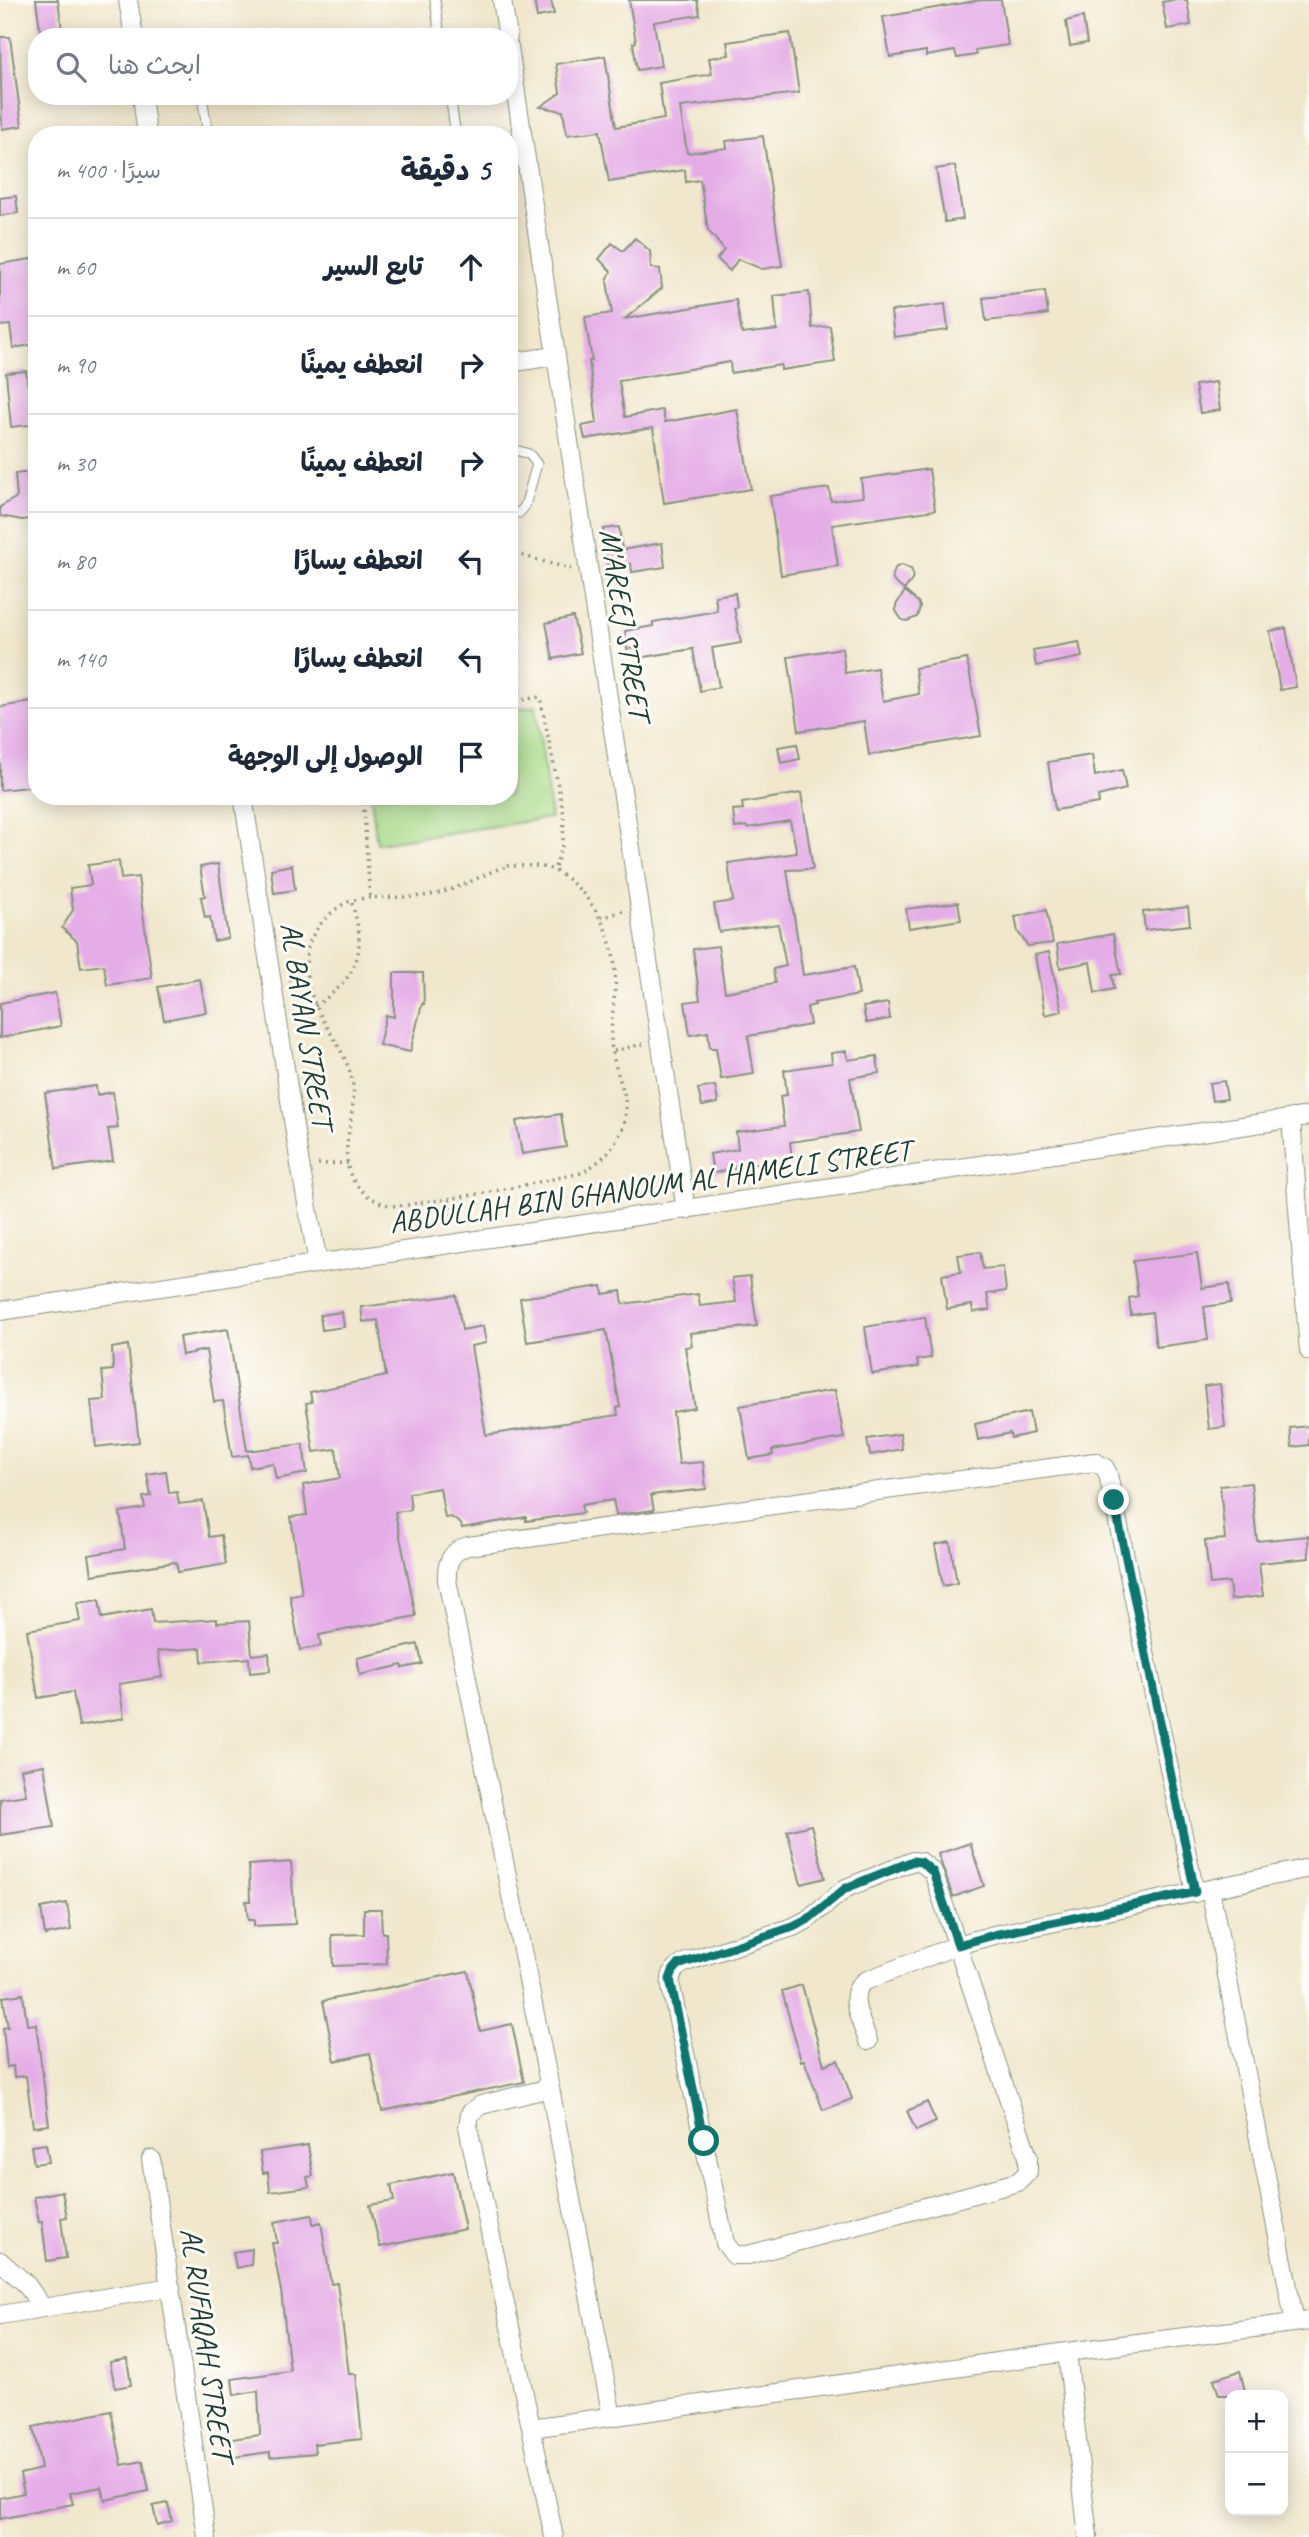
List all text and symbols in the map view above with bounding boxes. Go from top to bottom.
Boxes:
search box [28,28,518,105]
icon: search [52,48,90,86]
text: ابحث هنا [108,49,201,82]
text: 5 دقيقة [401,151,490,189]
text: سيرًا · 400 m [56,156,161,185]
icon: ahead [452,248,490,286]
text: تابع السير [324,250,423,283]
text: 60 m [56,253,95,282]
icon: right [452,346,490,384]
text: انعطف يمينًا [301,348,423,381]
text: 90 m [56,351,95,380]
icon: right [452,444,490,482]
text: انعطف يمينًا [301,446,423,479]
text: 30 m [56,449,95,478]
street label: M'AREEJ STREET [591,526,660,729]
icon: left [452,542,490,580]
text: انعطف يسارًا [294,544,423,577]
text: 80 m [56,547,95,576]
icon: left [452,640,490,678]
text: انعطف يسارًا [294,642,423,675]
text: 140 m [56,645,106,674]
icon: arrive [452,738,490,776]
text: الوصول إلى الوجهة [228,740,423,773]
street label: AL BAYAN STREET [272,920,343,1137]
street label: ABDULLAH BIN GHANOUM AL HAMELI STREET [387,1130,919,1241]
route end [1098,1484,1129,1515]
route start [688,2125,719,2156]
street label: AL RUFAQAH STREET [172,2226,243,2470]
map controls [1225,2390,1288,2516]
button: + [1225,2390,1288,2453]
button: − [1225,2453,1288,2516]

